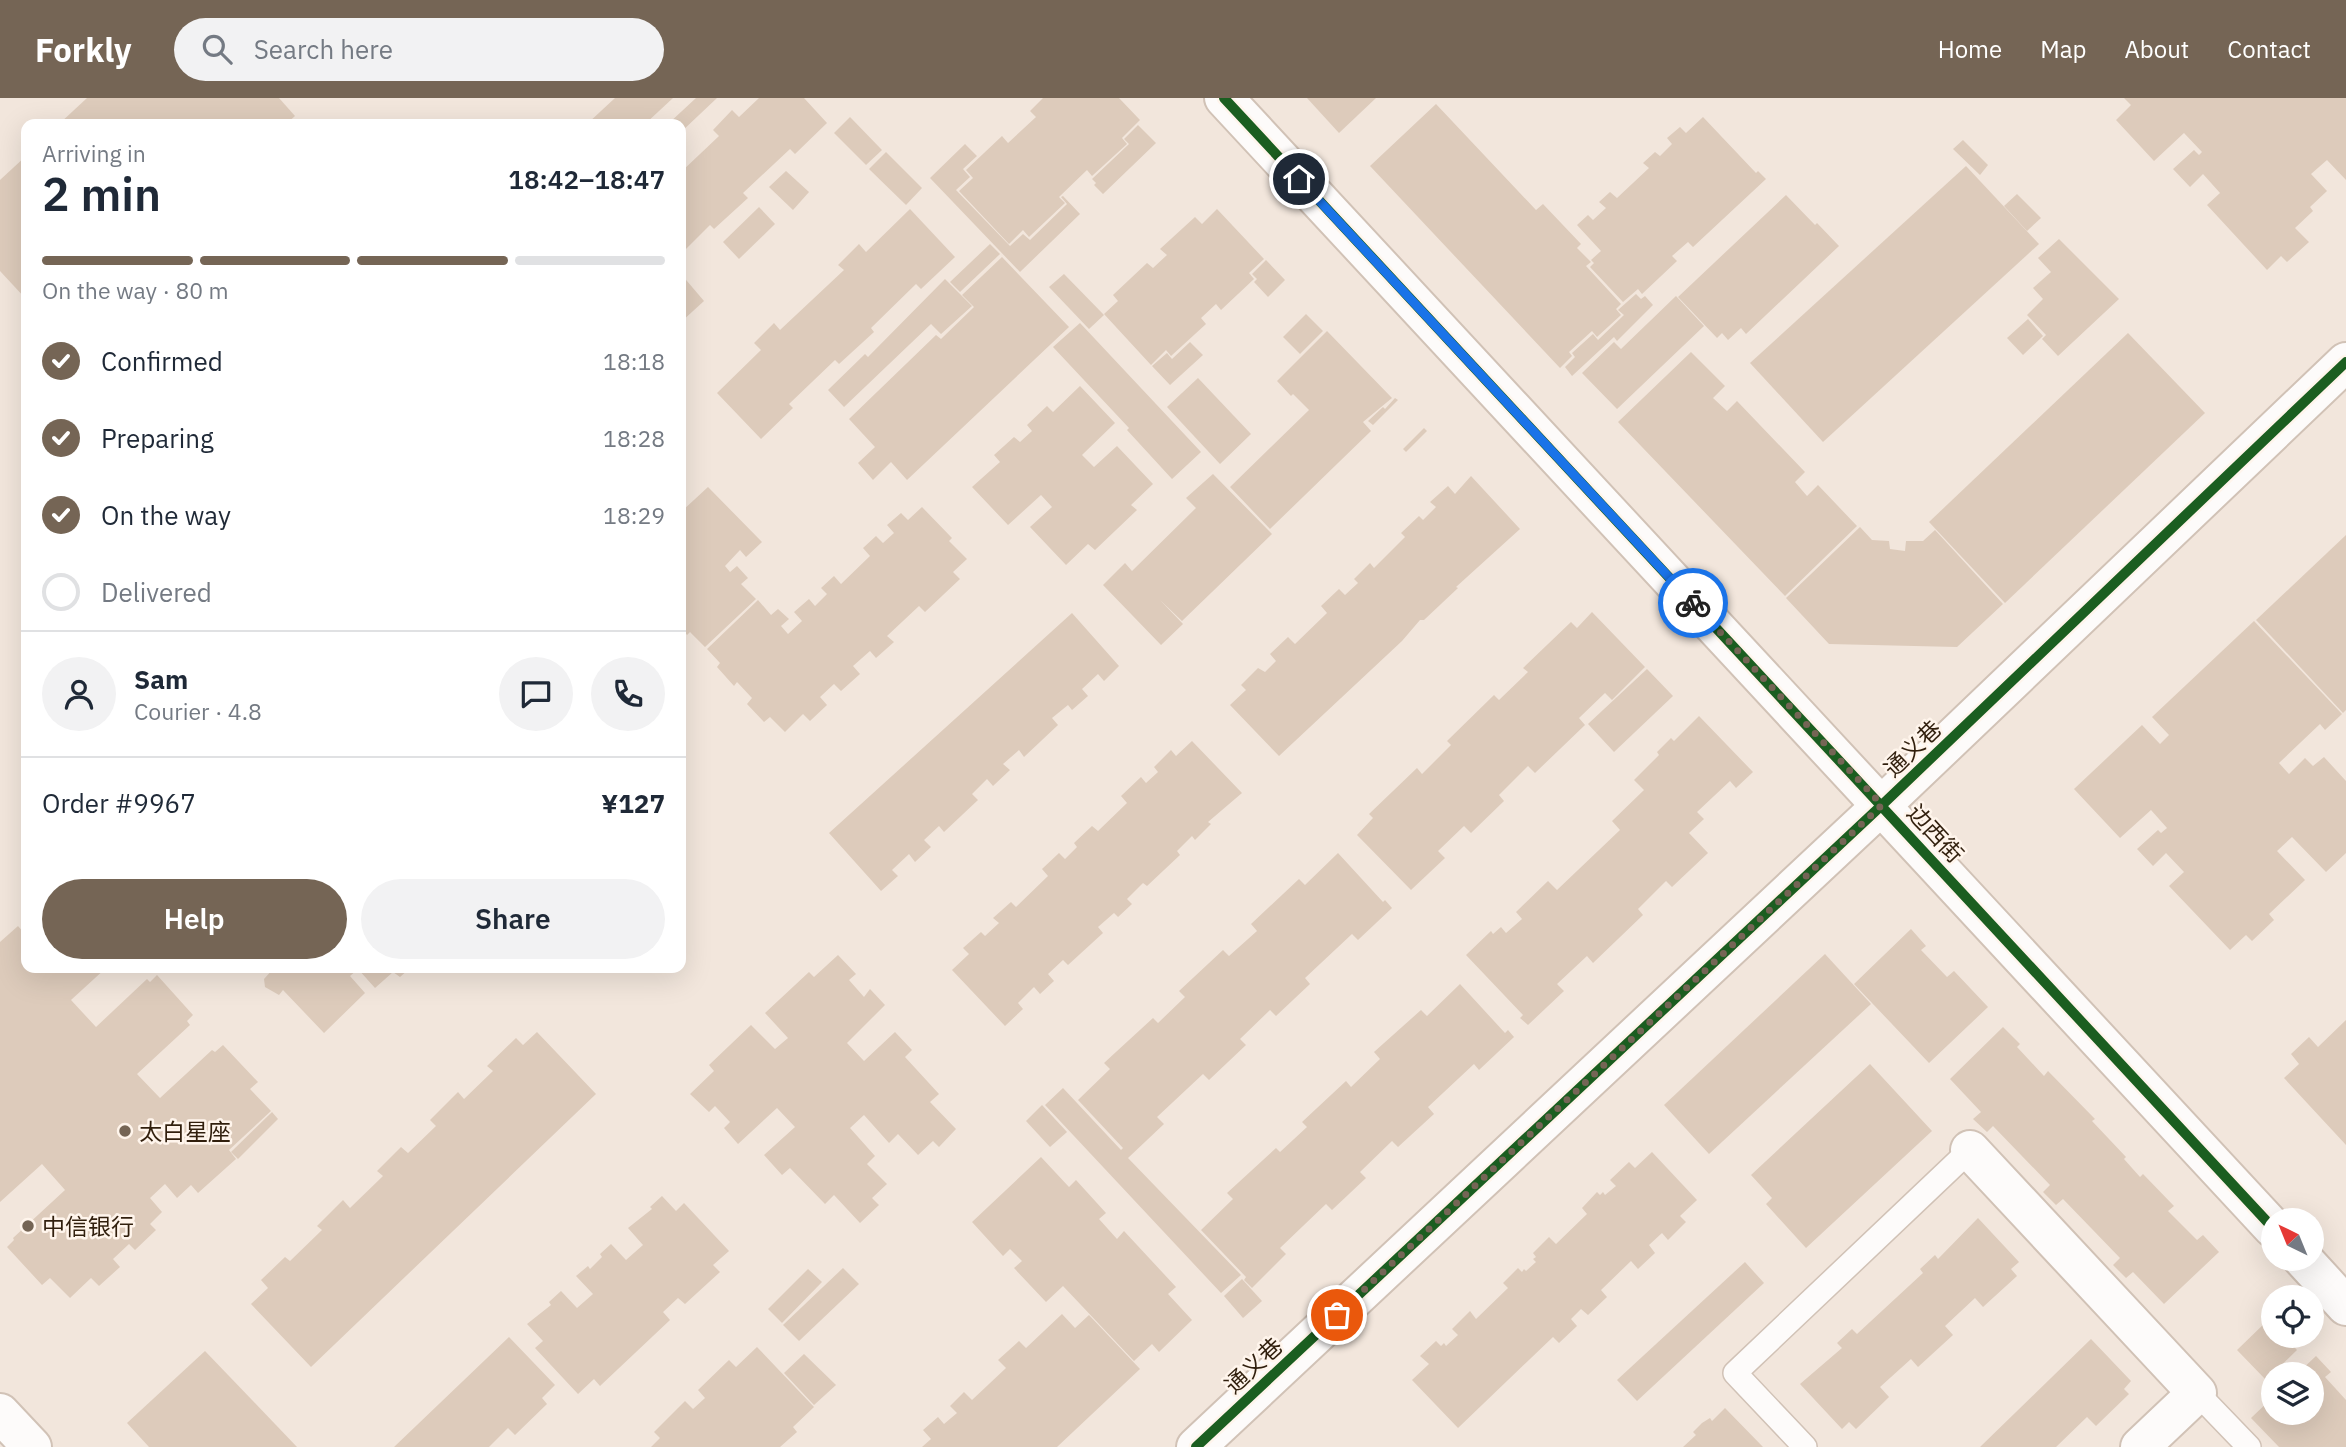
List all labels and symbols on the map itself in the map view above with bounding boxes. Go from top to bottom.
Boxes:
pin [1269,149,1329,209]
courier [1658,568,1728,638]
street label: 通义巷 [1877,713,1947,783]
street label: 边西街 [1902,798,1970,868]
place label: 太白星座 [139,1116,231,1146]
marker: 太白星座 [117,1123,133,1139]
north arrow [2261,1208,2324,1270]
place label: 中信银行 [42,1211,134,1241]
marker: 中信银行 [20,1218,36,1234]
pin [1307,1285,1367,1345]
street label: 通义巷 [1218,1331,1288,1399]

